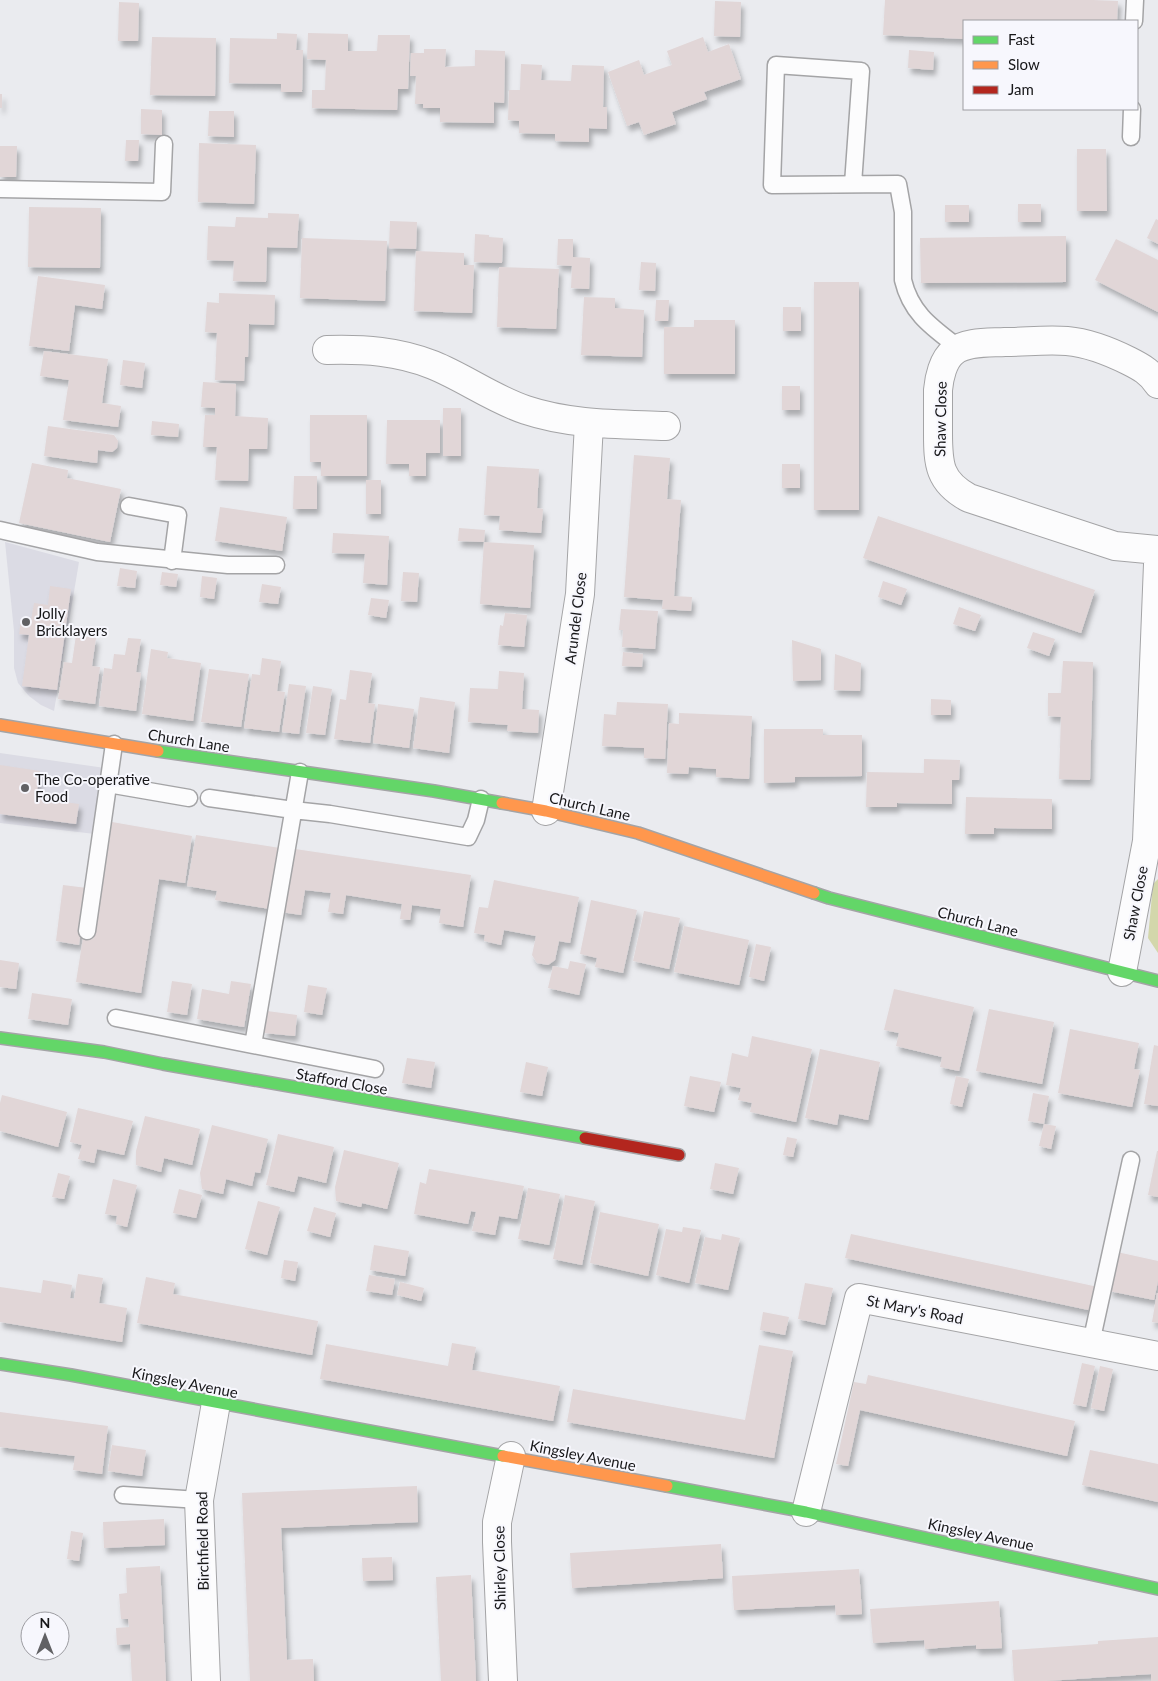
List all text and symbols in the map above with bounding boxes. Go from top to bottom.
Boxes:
legend [963,20,1138,110]
text: Fast [1008,30,1035,48]
text: Slow [1008,55,1040,73]
text: Jam [1008,80,1034,98]
street label: Shaw Close [930,381,950,457]
street label: Arundel Close [560,571,590,665]
place label: Jolly Bricklayers [36,604,108,639]
marker: Jolly Bricklayers [20,616,32,628]
street label: Church Lane [147,725,231,755]
place label: The Co-operative Food [35,770,150,805]
marker: The Co-operative Food [19,782,31,794]
street label: Church Lane [548,788,632,824]
street label: Shaw Close [1119,864,1151,942]
street label: Church Lane [936,902,1020,940]
street label: Stafford Close [295,1064,389,1098]
street label: St Mary's Road [865,1291,965,1327]
street label: Kingsley Avenue [130,1363,240,1401]
street label: Kingsley Avenue [528,1436,638,1474]
street label: Birchfield Road [192,1491,212,1591]
street label: Kingsley Avenue [926,1514,1036,1554]
street label: Shirley Close [489,1526,509,1610]
north arrow [20,1611,70,1661]
text: N [40,1614,50,1631]

